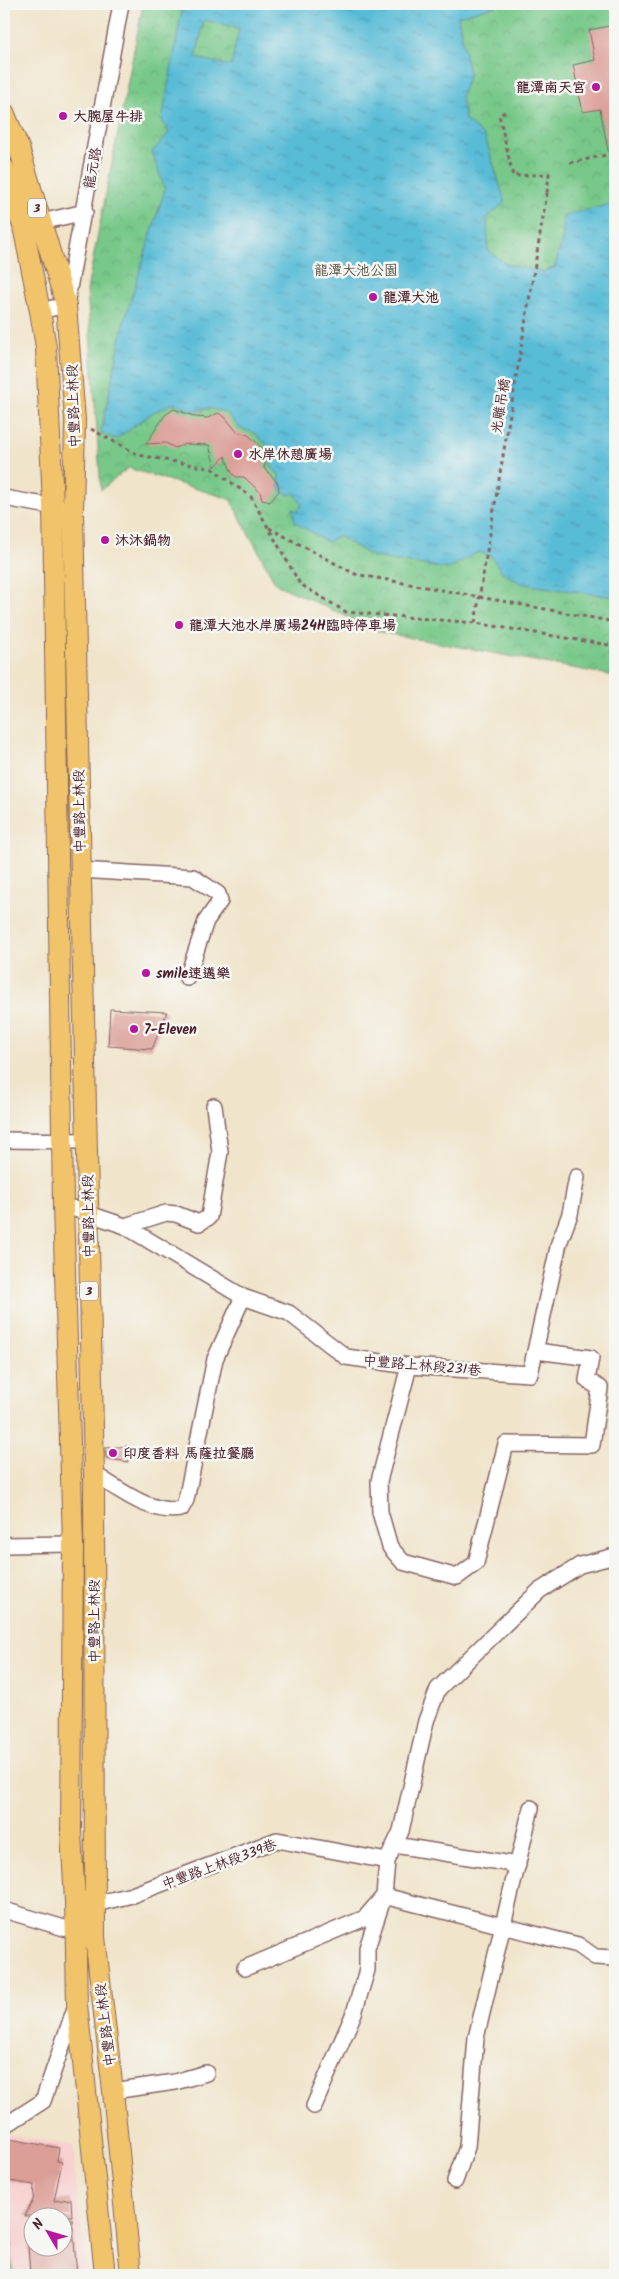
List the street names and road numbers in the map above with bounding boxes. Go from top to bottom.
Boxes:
street label: 龍元路 [79,146,107,191]
road number: 3 [28,198,46,218]
street label: 中豐路上林段 [62,364,86,448]
street label: 光雕吊橋 [486,377,516,436]
street label: 中豐路上林段 [68,769,92,853]
street label: 中豐路上林段 [77,1174,101,1258]
road number: 3 [80,1282,98,1300]
street label: 中豐路上林段231巷 [362,1350,483,1382]
street label: 中豐路上林段 [84,1579,106,1663]
street label: 中豐路上林段339巷 [159,1834,281,1896]
street label: 中豐路上林段 [90,1982,122,2068]

